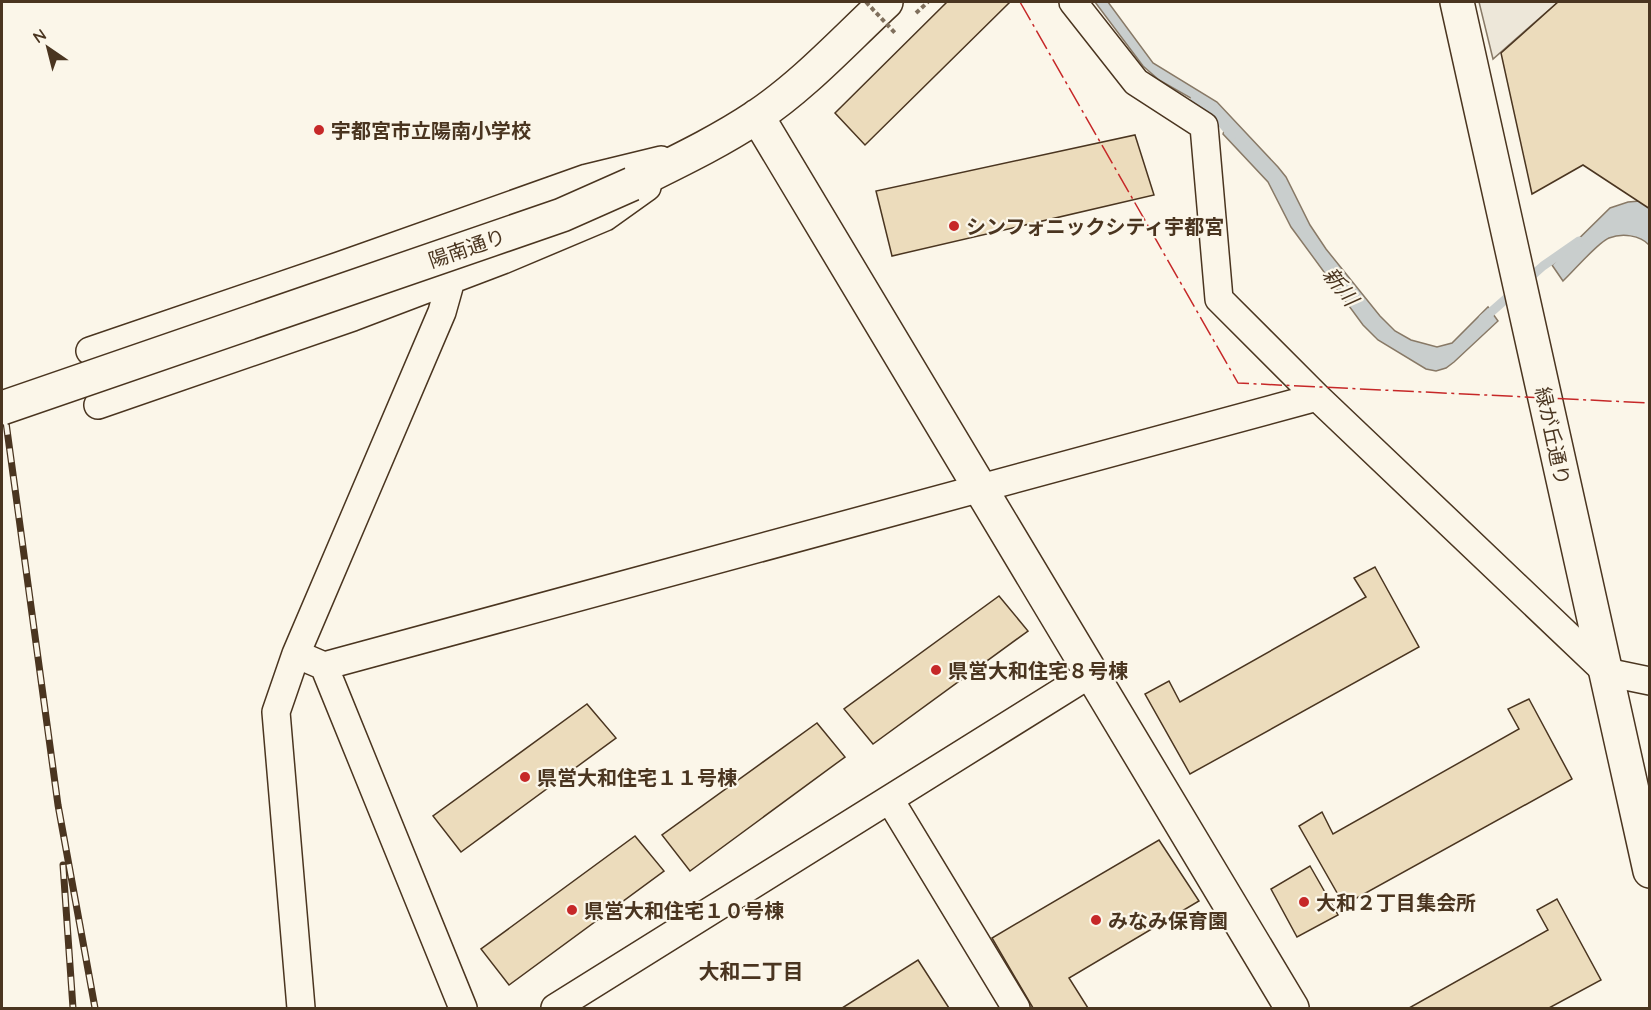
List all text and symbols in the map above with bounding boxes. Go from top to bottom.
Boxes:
north arrow [18,18,78,78]
text: N [29,24,50,47]
place label: 宇都宮市立陽南小学校 [331,118,531,143]
marker: 宇都宮市立陽南小学校 [312,123,326,137]
place label: シンフォニックシティ宇都宮 [966,214,1224,239]
marker: シンフォニックシティ宇都宮 [947,219,961,233]
street label: 陽南通り [425,223,509,273]
water label: 新川 [1318,261,1365,312]
street label: 緑が丘通り [1530,384,1576,488]
place label: 県営大和住宅８号棟 [948,658,1128,683]
marker: 県営大和住宅８号棟 [929,663,943,677]
place label: 県営大和住宅１１号棟 [537,765,737,790]
marker: 県営大和住宅１１号棟 [518,770,532,784]
place label: 大和２丁目集会所 [1316,890,1476,915]
marker: 大和２丁目集会所 [1297,895,1311,909]
place label: 県営大和住宅１０号棟 [584,898,784,923]
marker: 県営大和住宅１０号棟 [565,903,579,917]
place label: みなみ保育園 [1108,908,1228,933]
marker: みなみ保育園 [1089,913,1103,927]
district label: 大和二丁目 [699,958,804,984]

